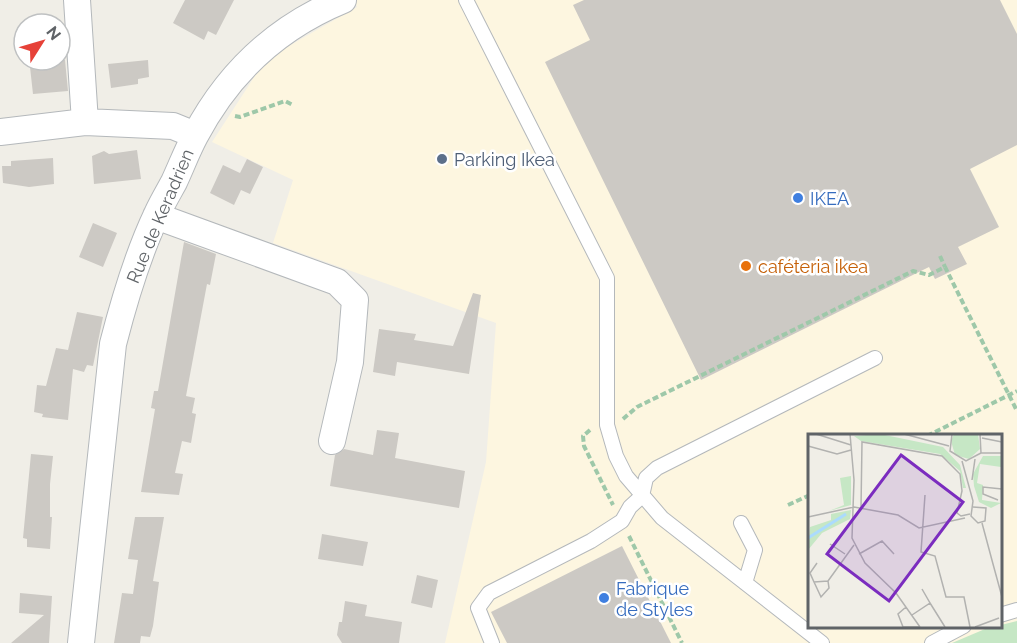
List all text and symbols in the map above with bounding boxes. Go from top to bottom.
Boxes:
north arrow [12,12,72,72]
text: N [42,23,65,44]
street label: Rue de Keradrien [122,146,198,286]
place label: Parking Ikea [454,149,555,170]
marker: Parking Ikea [435,152,449,166]
place label: IKEA [810,188,849,209]
marker: IKEA [791,191,805,205]
place label: caféteria ikea [758,256,868,277]
marker: caféteria ikea [739,259,753,273]
inset map [808,434,1002,628]
place label: Fabrique de Styles [616,578,693,620]
marker: Fabrique de Styles [597,591,611,605]

